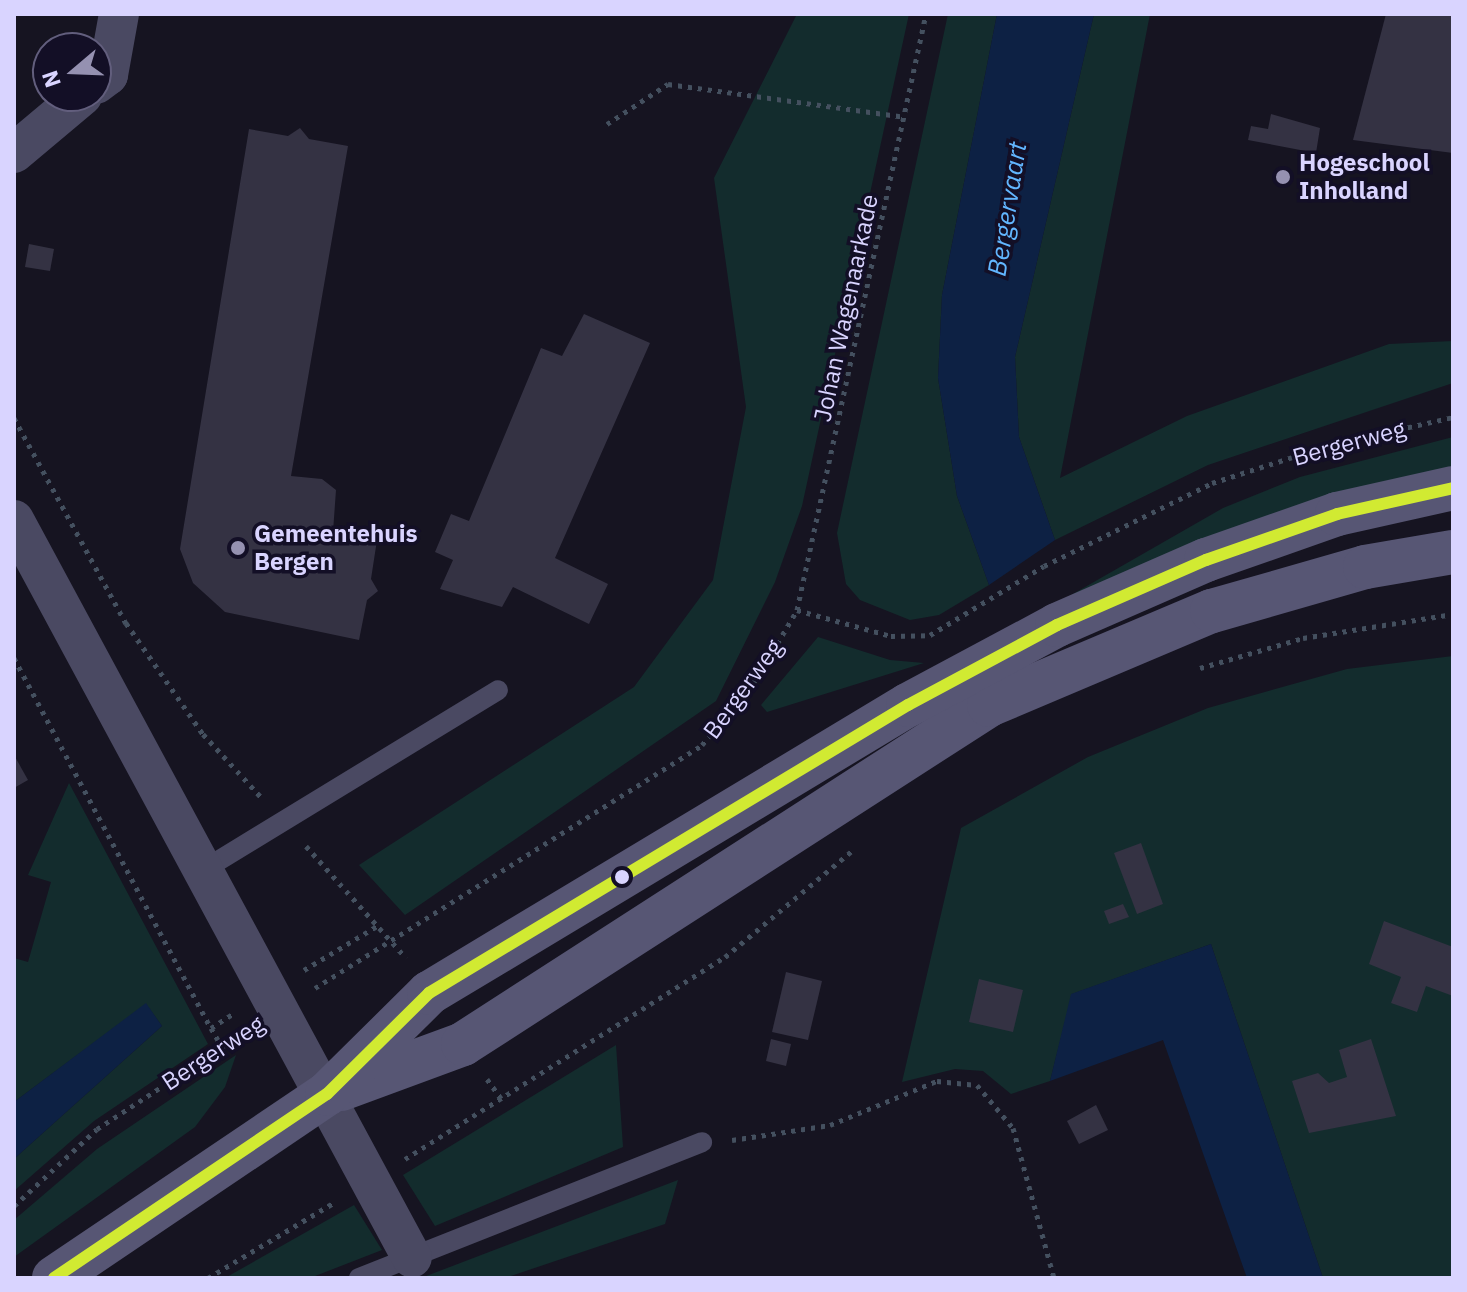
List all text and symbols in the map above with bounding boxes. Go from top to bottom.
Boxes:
north arrow [32,32,112,112]
text: N [34,67,67,92]
water label: Bergervaart [981,140,1033,278]
place label: Hogeschool Inholland [1299,149,1430,205]
marker: Hogeschool Inholland [1274,168,1292,186]
street label: Johan Wagenaarkade [808,192,884,424]
street label: Bergerweg [1289,414,1409,472]
place label: Gemeentehuis Bergen [254,520,418,576]
marker: Gemeentehuis Bergen [229,539,247,557]
street label: Bergerweg [697,634,789,744]
unlabelled marker [614,869,630,885]
street label: Bergerweg [157,1009,269,1097]

